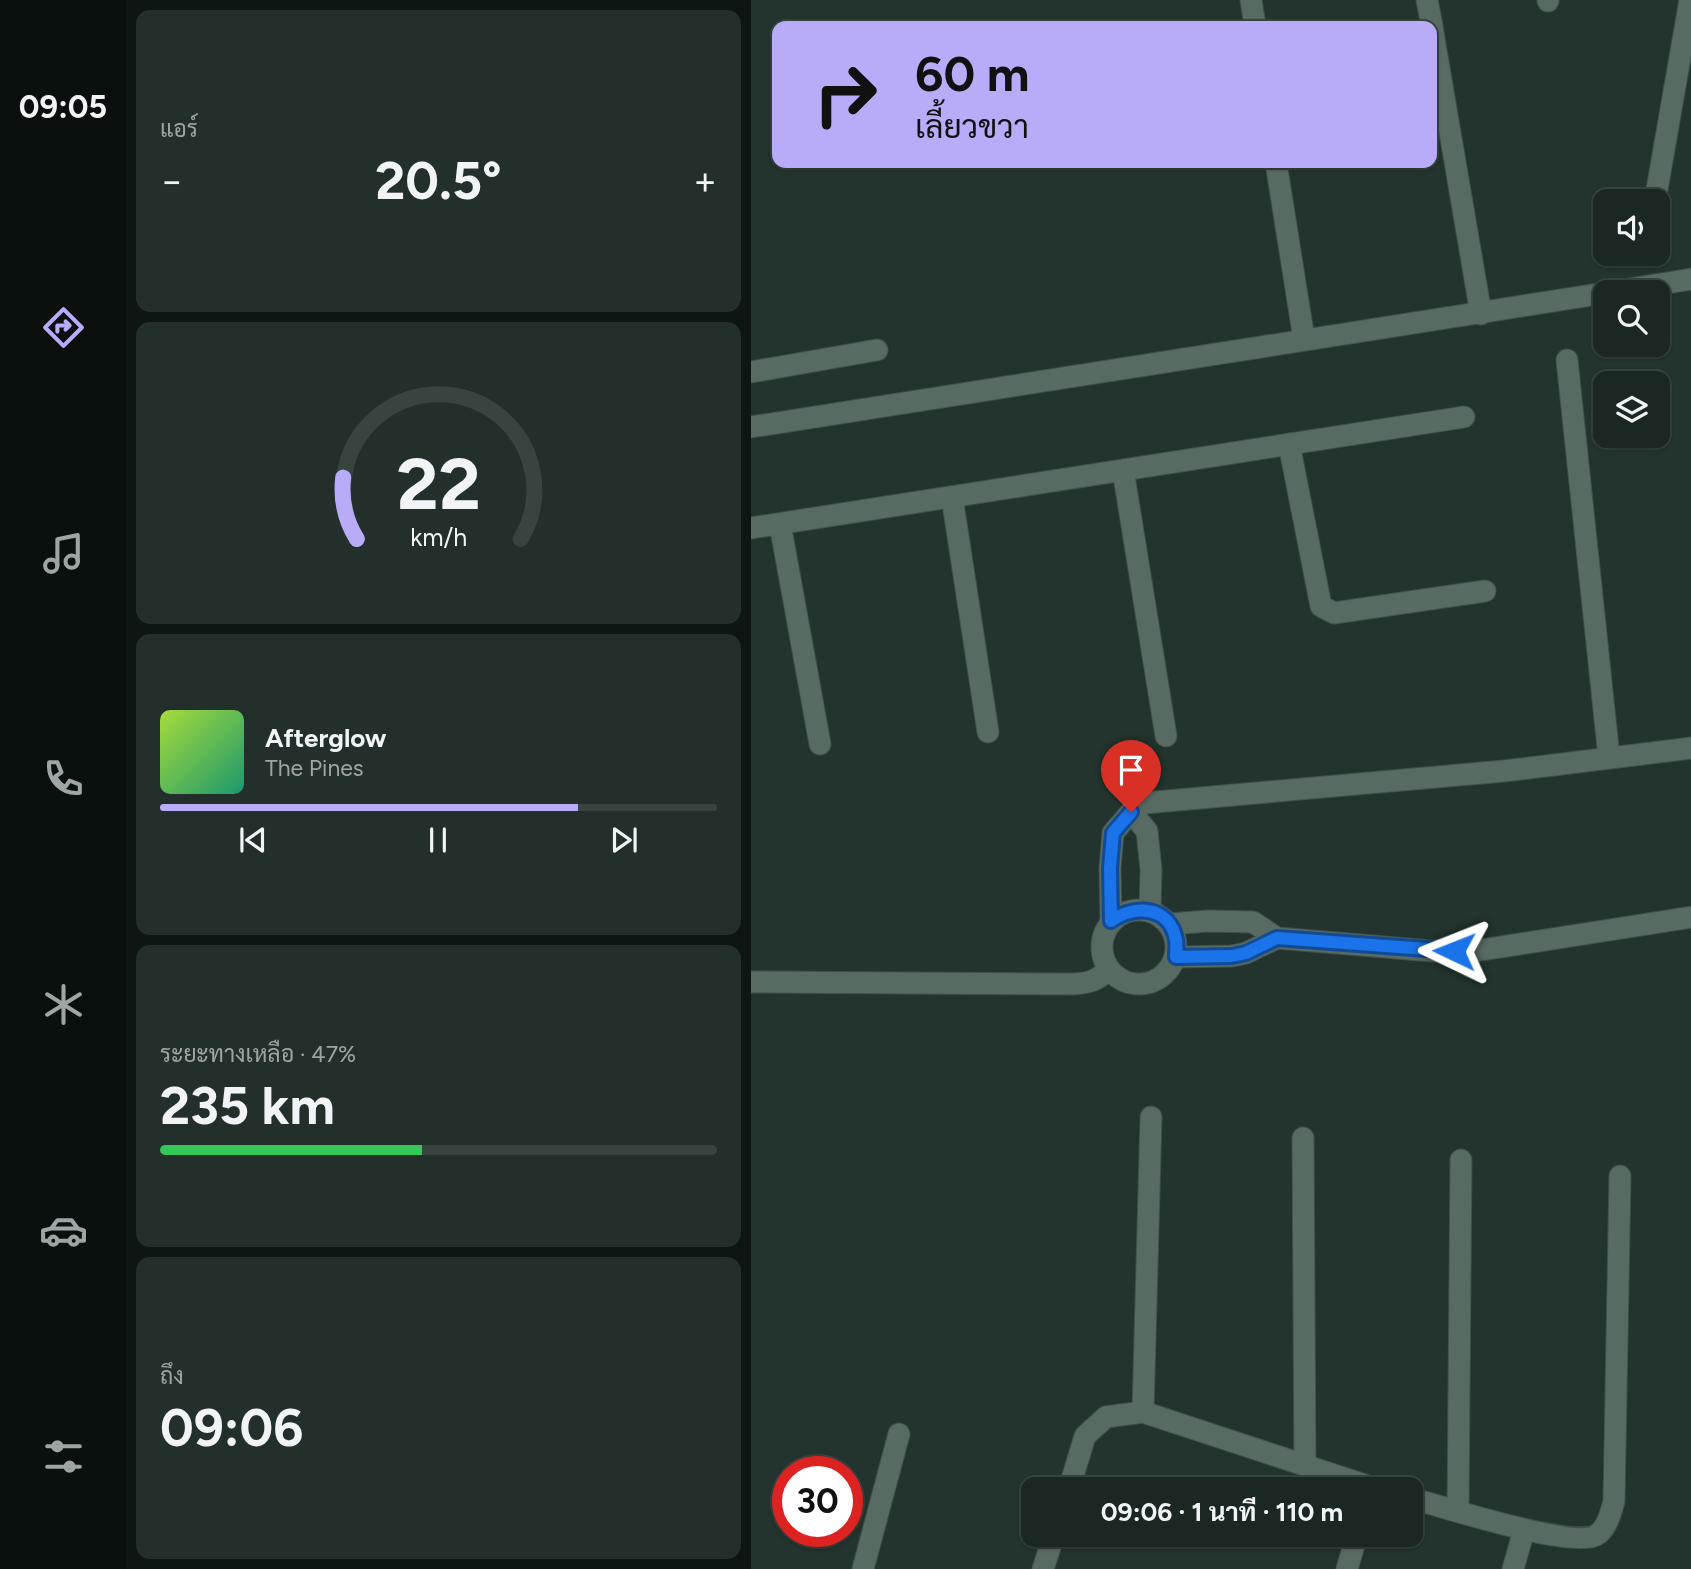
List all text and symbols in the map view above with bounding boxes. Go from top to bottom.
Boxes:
text: 60 m [915,44,1030,103]
icon: right [800,49,891,140]
text: 09:05 [19,88,107,126]
text: เลี้ยวขวา [915,108,1029,146]
text: แอร์ [160,115,198,143]
text: 20.5° [375,150,502,212]
text: − [160,158,184,204]
text: + [693,158,717,204]
map controls [1593,189,1670,448]
button: sound [1593,189,1670,266]
button: search [1593,280,1670,357]
icon: directions [39,303,88,352]
button: layers [1593,371,1670,448]
text: 22 [396,440,481,527]
text: km/h [410,521,467,551]
icon: music [39,529,88,578]
text: Afterglow [265,722,387,754]
pin [1101,740,1161,812]
icon: arrive [1112,751,1150,789]
icon: phone [39,754,88,803]
text: The Pines [265,754,364,782]
icon: previous [234,821,272,859]
icon: pause [419,821,457,859]
icon: next [605,821,643,859]
position arrow [1417,914,1491,988]
icon: climate [39,980,88,1029]
text: ระยะทางเหลือ · 47% [160,1040,356,1068]
text: 235 km [160,1075,335,1137]
icon: car [39,1206,88,1255]
text: ถึง [160,1362,184,1390]
text: 09:06 [160,1397,303,1459]
icon: filters [39,1432,88,1481]
speed limit sign: 30 [772,1456,863,1547]
text: 09:06 · 1 นาที · 110 m [1101,1496,1343,1528]

